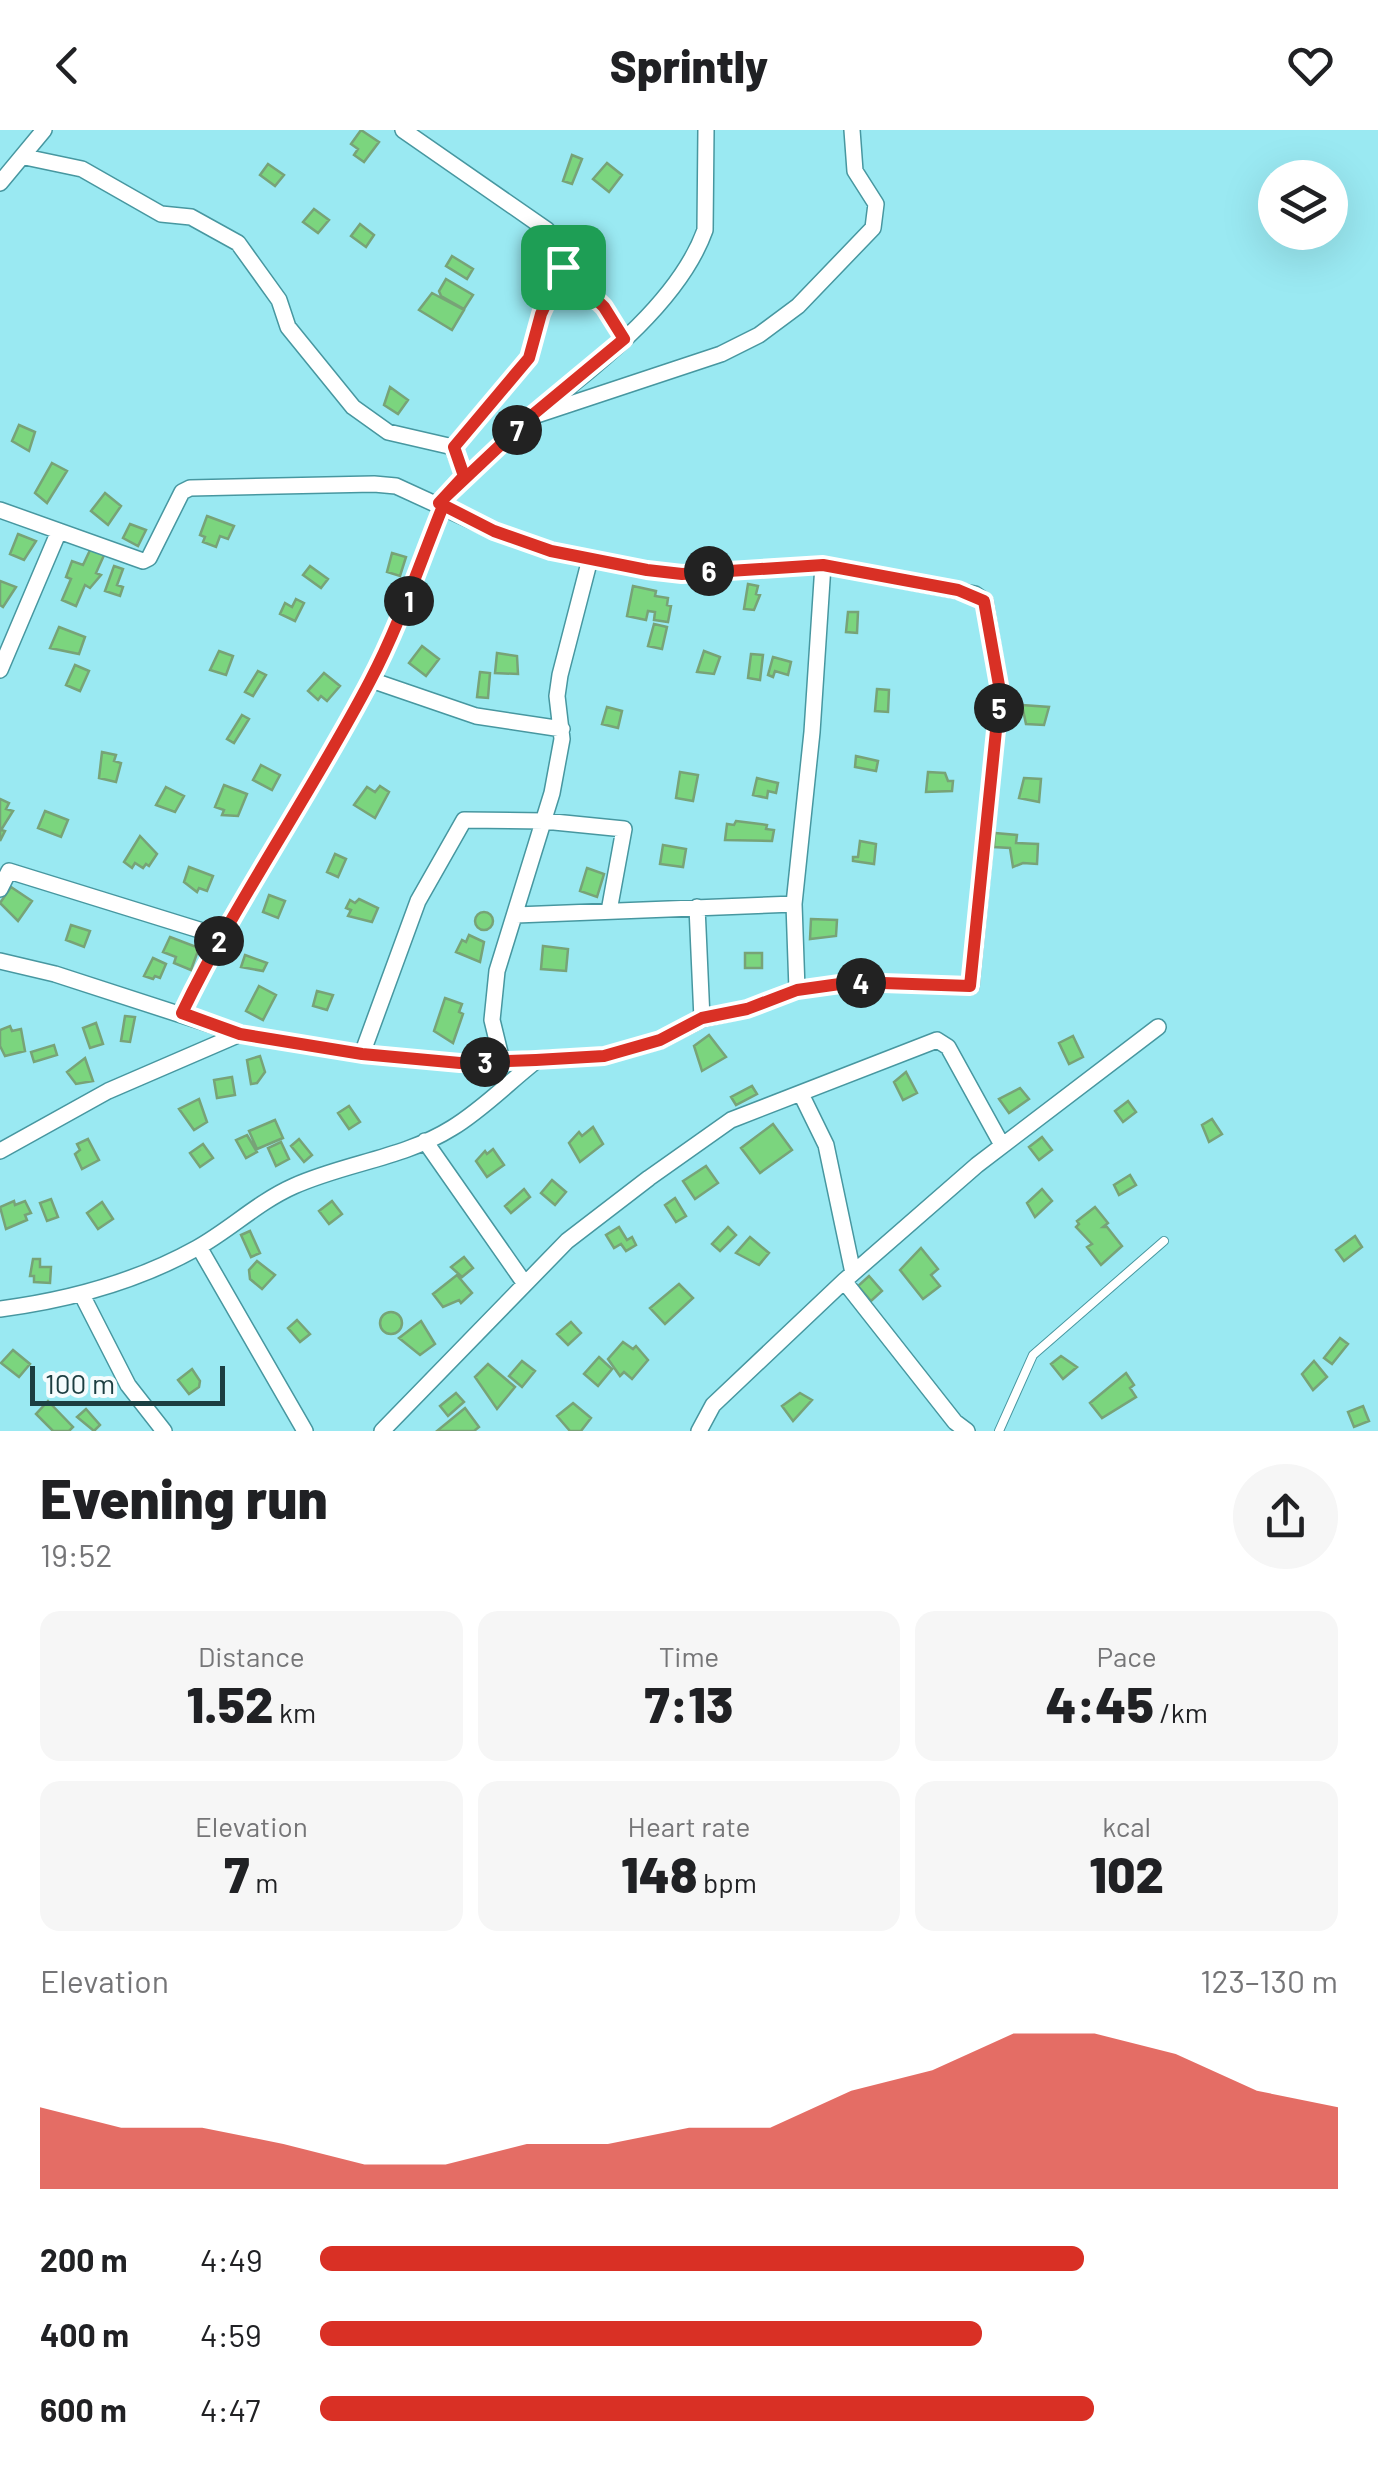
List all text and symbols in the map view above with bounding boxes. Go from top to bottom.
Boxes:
icon: back [40,38,95,93]
text: Sprintly [610,38,768,92]
icon: heart [1283,38,1338,93]
map controls [1258,160,1348,250]
button: layers [1258,160,1348,250]
pin [521,225,606,310]
icon: arrive [536,240,591,295]
pin: 7 [492,405,542,455]
text: 7 [510,413,524,447]
pin: 6 [684,546,734,596]
text: 6 [701,554,717,588]
pin: 1 [384,576,434,626]
text: 1 [404,584,414,618]
pin: 5 [974,683,1024,733]
text: 5 [991,691,1007,725]
pin: 2 [194,916,244,966]
text: 2 [211,924,227,958]
pin: 4 [836,958,886,1008]
text: 4 [853,966,869,1000]
pin: 3 [460,1037,510,1087]
text: 3 [477,1045,493,1079]
scale bar [30,1361,225,1406]
text: 100 m [45,1366,115,1400]
text: Evening run [40,1464,328,1530]
button: share [1233,1464,1338,1569]
text: 19:52 [40,1535,112,1573]
text: Distance [198,1639,305,1673]
text: Time [659,1639,719,1673]
text: Pace [1097,1639,1157,1673]
text: 1.52 [187,1673,273,1733]
text: 7:13 [644,1673,733,1733]
text: 4:45 [1045,1673,1154,1733]
text: km [273,1695,316,1729]
text: /km [1154,1695,1208,1729]
text: Elevation [195,1809,308,1843]
text: Heart rate [628,1809,750,1843]
text: kcal [1102,1809,1151,1843]
text: 7 [224,1843,250,1903]
text: 148 [621,1843,697,1903]
text: 102 [1089,1843,1164,1903]
text: m [250,1865,278,1899]
text: bpm [697,1865,757,1899]
text: Elevation [40,1961,169,1999]
text: 123–130 m [1200,1961,1338,1999]
text: 200 m [40,2240,128,2278]
text: 4:49 [200,2240,263,2278]
text: 400 m [40,2315,129,2353]
text: 4:59 [200,2315,262,2353]
text: 600 m [40,2390,127,2428]
text: 4:47 [200,2390,260,2428]

